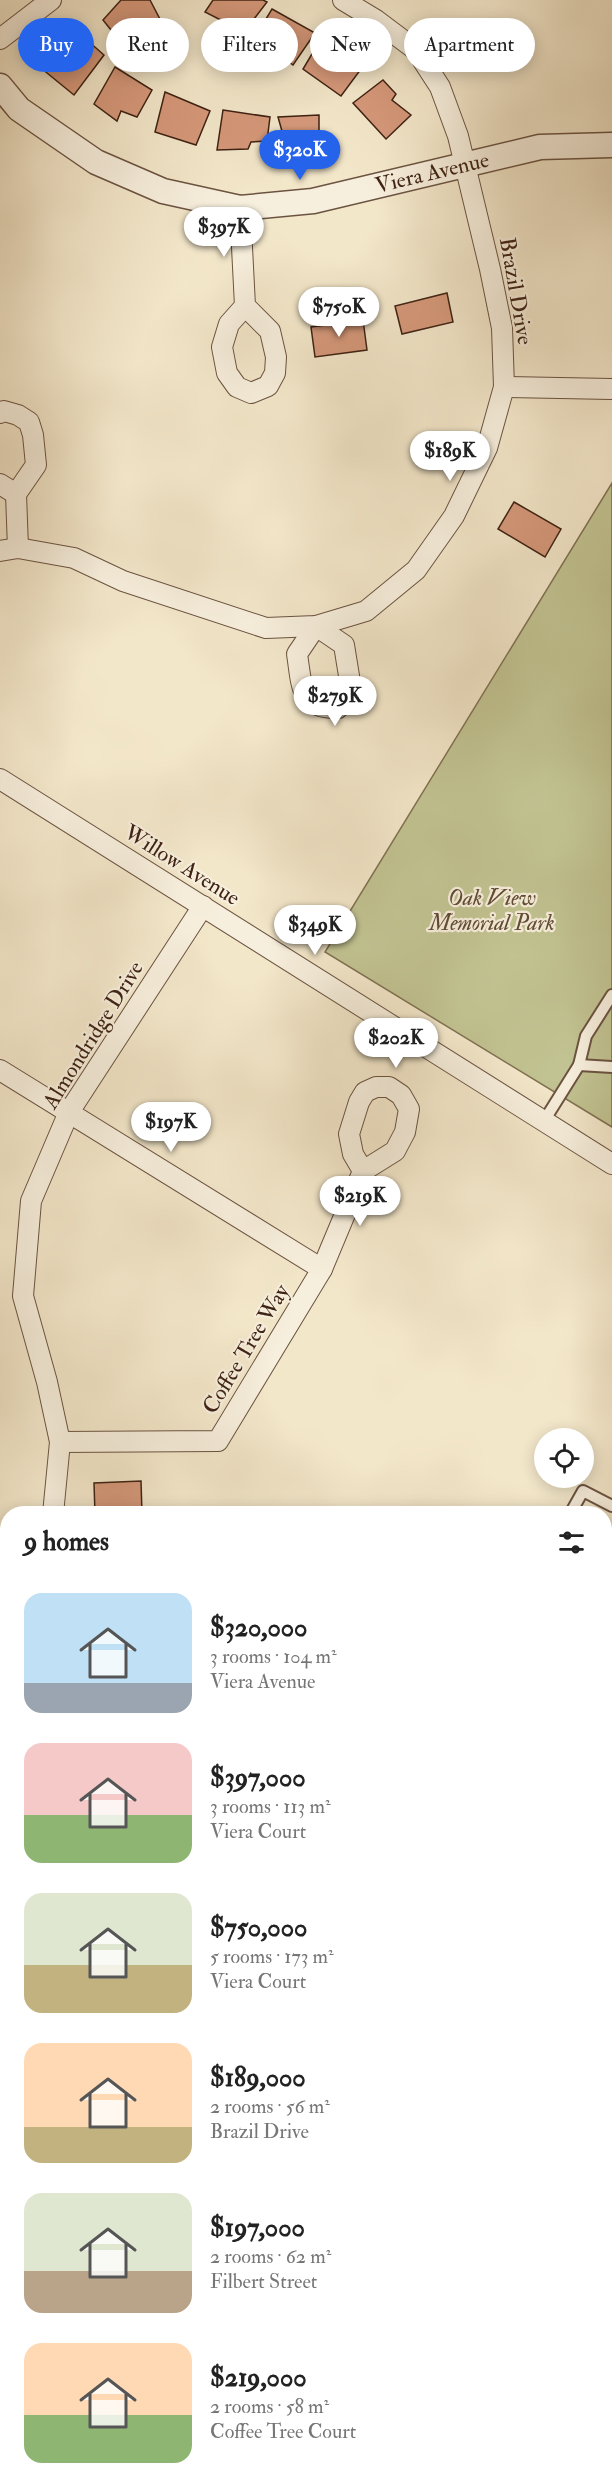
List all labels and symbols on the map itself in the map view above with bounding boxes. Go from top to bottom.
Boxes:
pin: $320K [258,130,342,181]
street label: Viera Avenue [372,146,492,200]
pin: $397K [182,207,266,258]
street label: Brazil Drive [493,235,539,347]
pin: $750K [297,287,381,338]
pin: $189K [408,431,492,482]
pin: $279K [293,676,377,727]
street label: Willow Avenue [118,818,245,912]
park label: Oak View Memorial Park [427,884,555,937]
pin: $349K [273,905,357,956]
street label: Almondridge Drive [36,956,150,1115]
pin: $202K [354,1018,438,1069]
pin: $197K [129,1102,213,1153]
pin: $219K [318,1176,402,1227]
street label: Coffee Tree Way [196,1279,296,1419]

